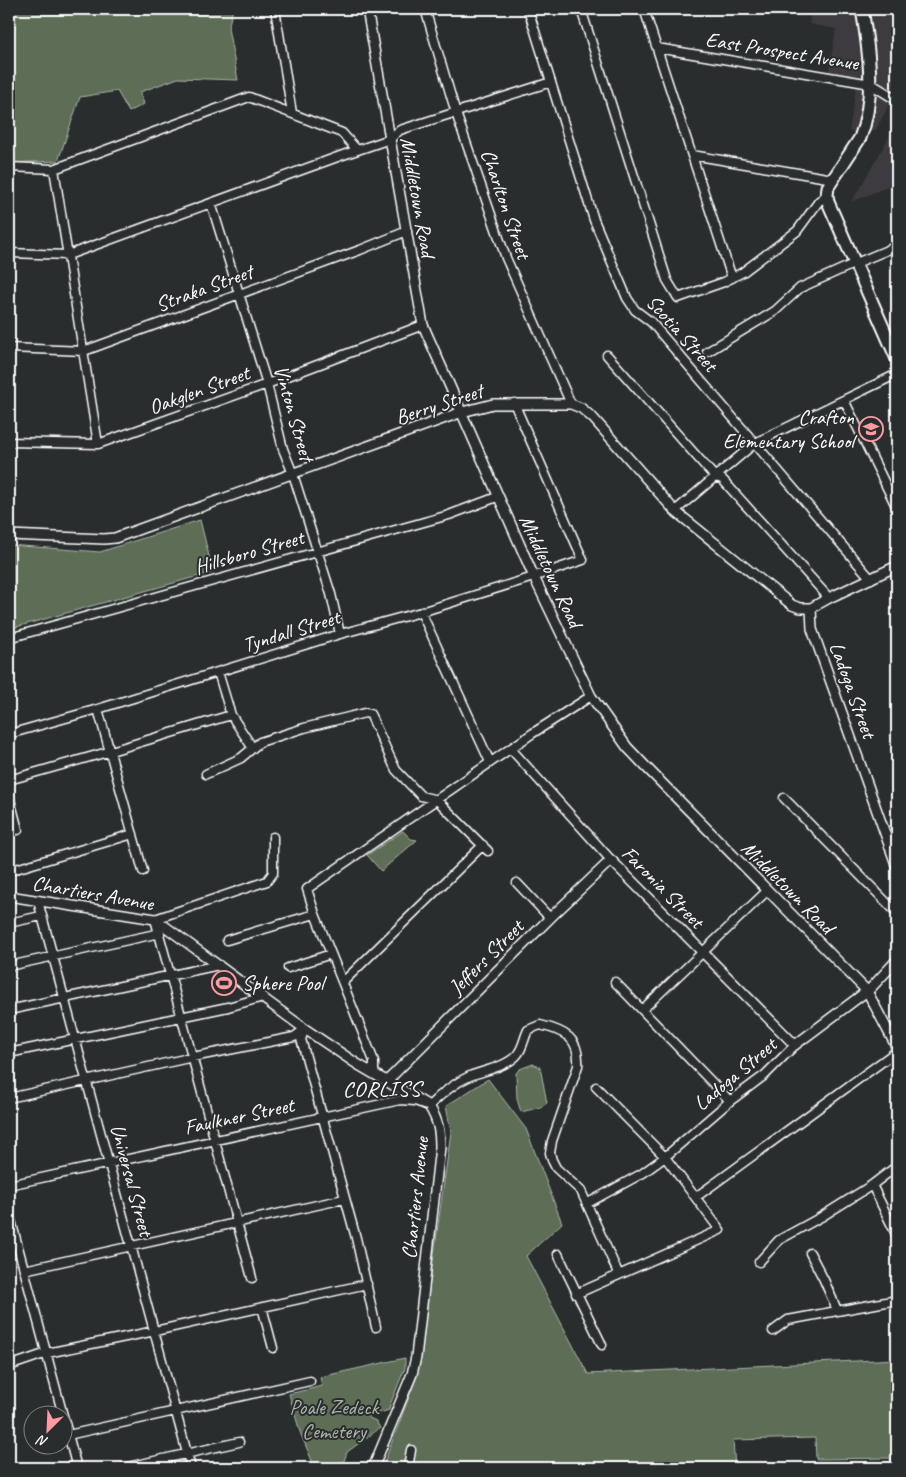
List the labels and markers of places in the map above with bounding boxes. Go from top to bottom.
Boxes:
place label: Crafton Elementary School [723,404,857,454]
school or university icon: Crafton Elementary School [858,416,884,442]
sports icon: Sphere Pool [211,970,237,996]
place label: Sphere Pool [242,970,327,996]

